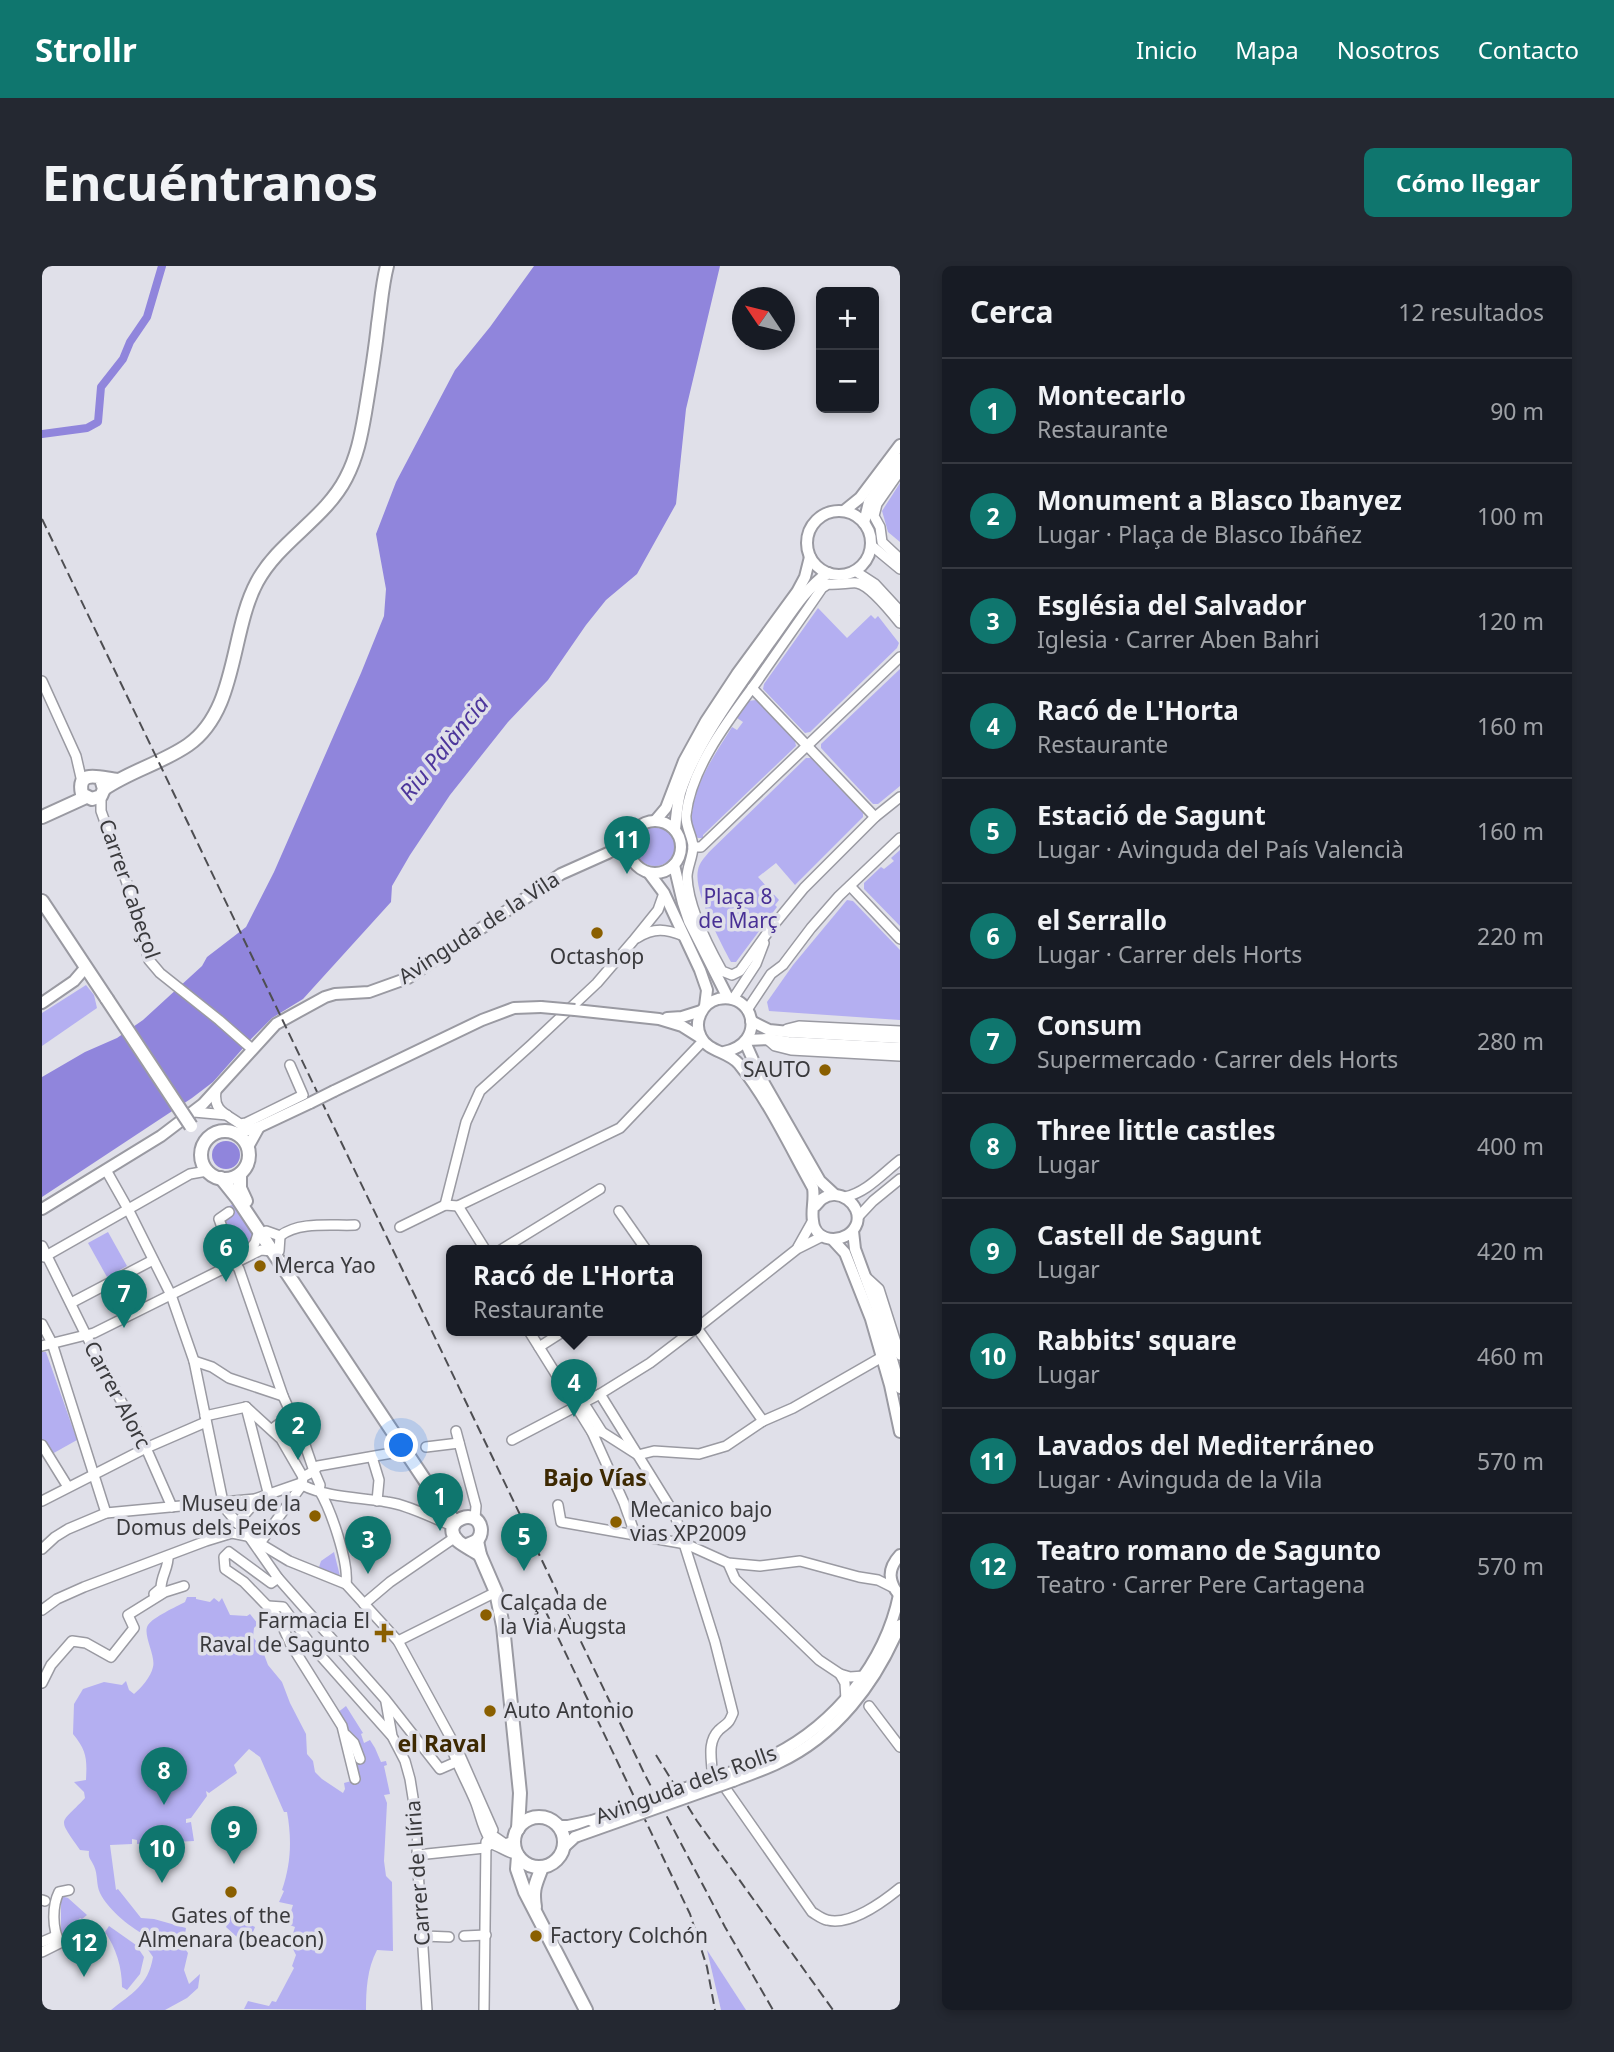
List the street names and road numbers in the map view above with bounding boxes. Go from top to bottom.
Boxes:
street label: Carrer Cabeçol [93,815,167,962]
street label: Avinguda de la Vila [393,865,564,990]
street label: Carrer Alorc [78,1336,158,1453]
street label: Avinguda dels Rolls [591,1738,780,1830]
street label: Carrer de Llíria [398,1799,436,1947]

